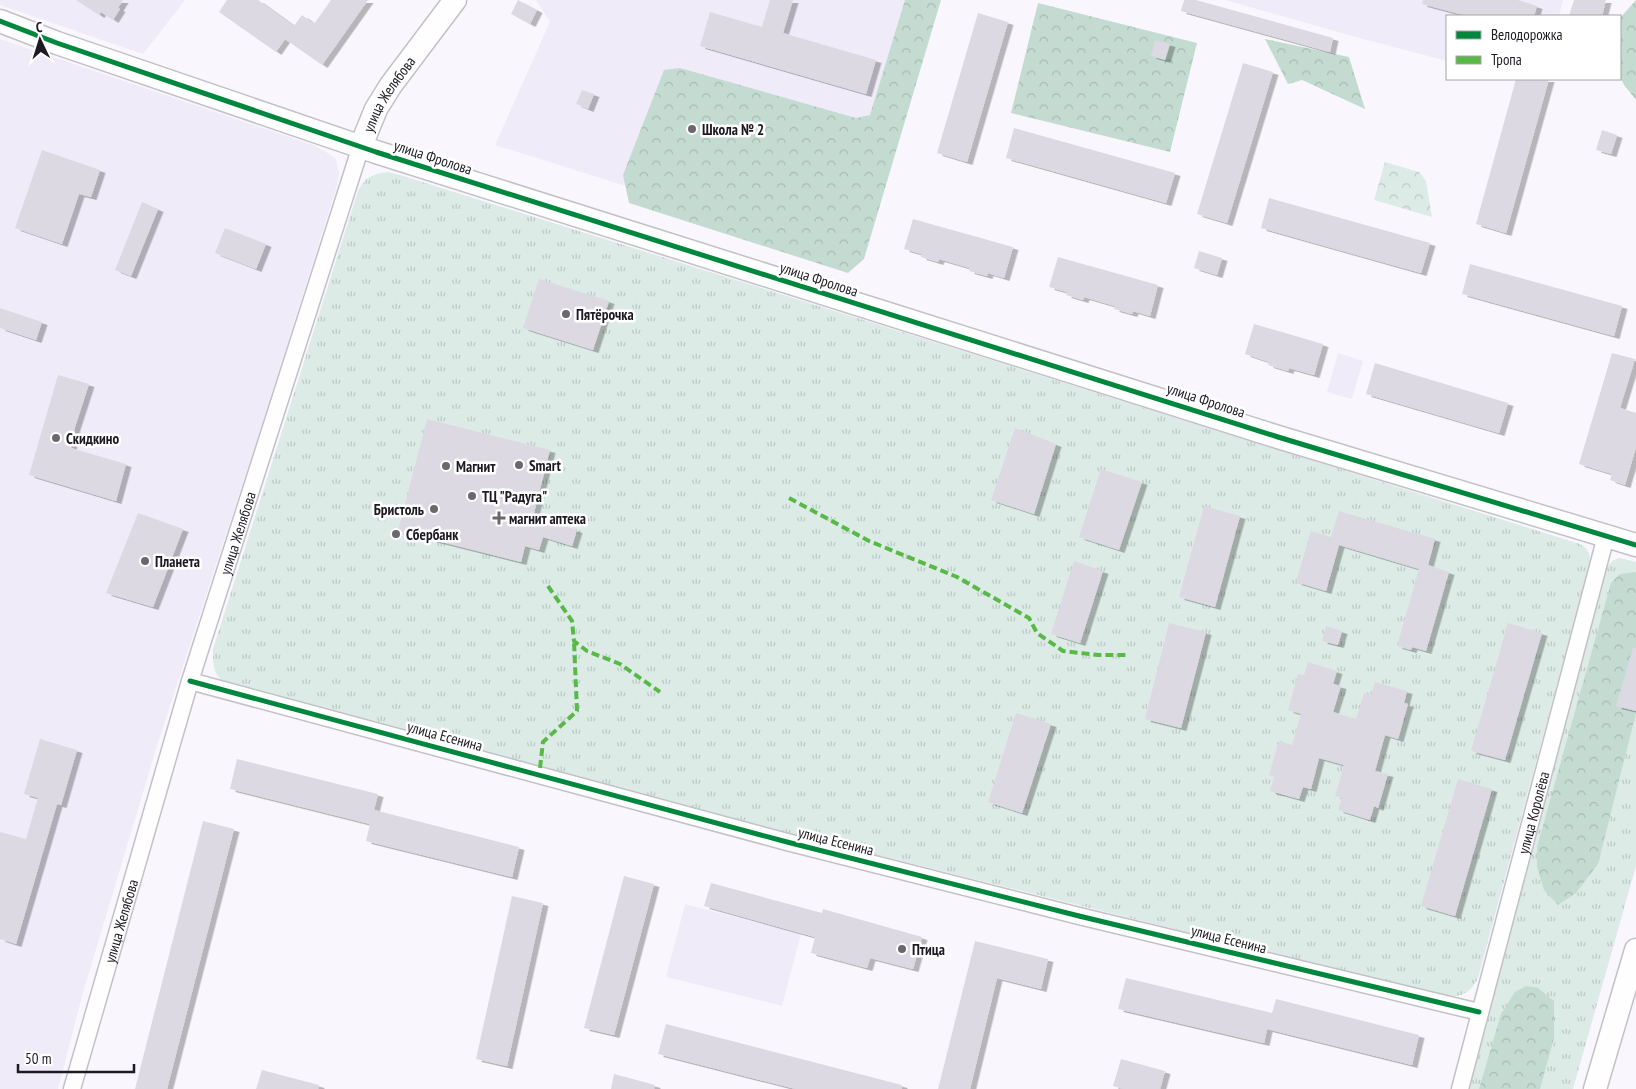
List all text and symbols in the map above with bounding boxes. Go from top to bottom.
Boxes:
north arrow [15,15,65,65]
legend [1446,15,1621,80]
text: С [35,18,44,36]
text: Велодорожка [1491,25,1562,44]
text: Тропа [1491,50,1522,69]
street label: улица Желябова [358,52,419,135]
place label: Школа № 2 [702,120,764,139]
marker: Школа № 2 [686,123,698,135]
street label: улица Фролова [392,135,474,179]
street label: улица Фролова [778,257,860,301]
place label: Пятёрочка [576,305,634,324]
marker: Пятёрочка [560,308,572,320]
street label: улица Фролова [1165,378,1247,422]
place label: Скидкино [66,429,119,448]
marker: Скидкино [50,432,62,444]
place label: Smart [529,456,561,475]
place label: Магнит [456,457,496,476]
marker: Smart [513,459,525,471]
marker: Магнит [440,460,452,472]
place label: ТЦ "Радуга" [482,487,547,506]
street label: улица Желябова [215,489,259,577]
marker: ТЦ "Радуга" [466,490,478,502]
place label: Бристоль [374,500,424,519]
marker: Бристоль [428,503,440,515]
place label: магнит аптека [509,509,586,528]
marker: магнит аптека [493,512,505,524]
place label: Сбербанк [406,525,459,544]
marker: Сбербанк [390,528,402,540]
place label: Планета [155,552,200,571]
marker: Планета [139,555,151,567]
street label: улица Есенина [405,717,485,755]
street label: улица Королёва [1513,769,1553,856]
street label: улица Есенина [796,822,876,860]
street label: улица Желябова [100,877,142,965]
street label: улица Есенина [1189,920,1269,958]
place label: Птица [912,940,945,959]
marker: Птица [896,943,908,955]
scale bar [18,1042,134,1074]
text: 50 m [25,1049,51,1068]

